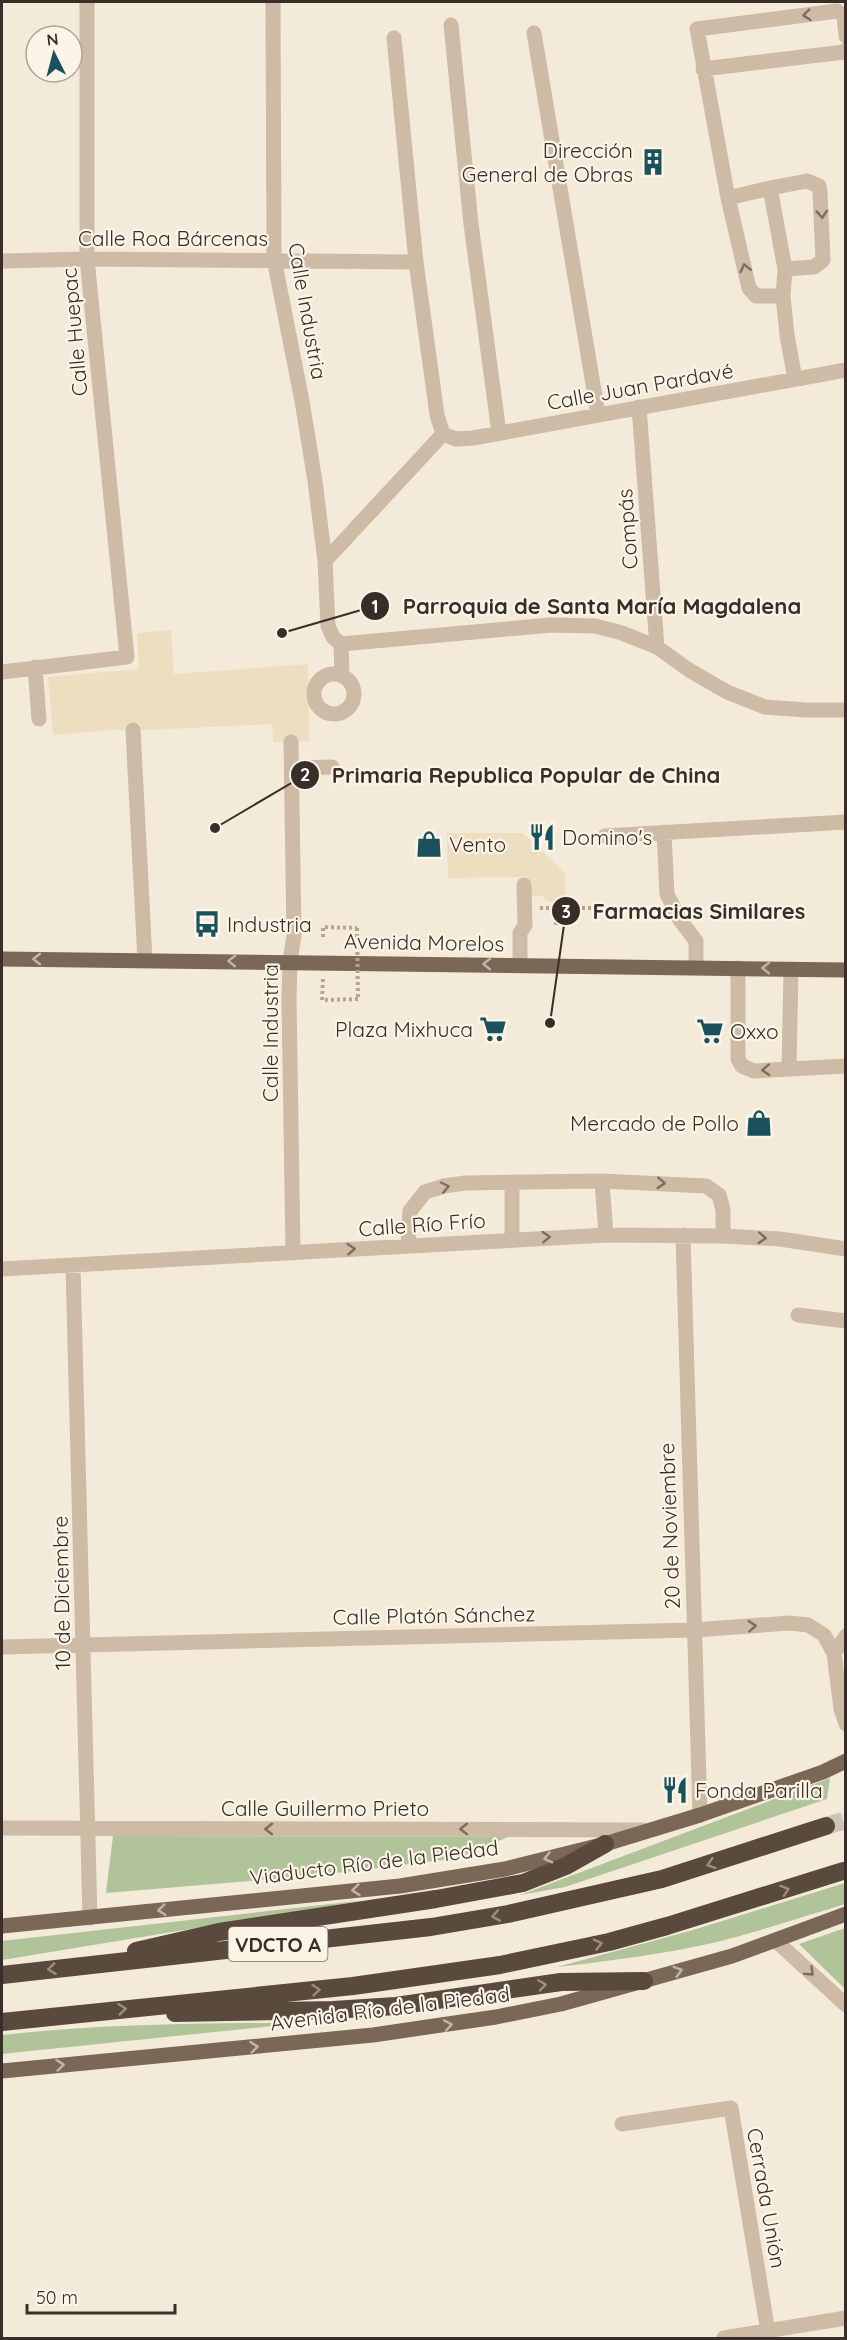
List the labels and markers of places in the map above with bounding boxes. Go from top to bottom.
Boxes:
place label: Dirección General de Obras [462,137,633,187]
building icon: Dirección General de Obras [638,147,668,177]
callout: Parroquia de Santa María Magdalena [360,586,813,626]
callout: Primaria Republica Popular de China [290,755,732,795]
restaurant icon: Domino's [527,822,557,852]
place label: Domino's [562,824,652,850]
shop icon: Vento [414,829,444,859]
place label: Vento [449,831,506,857]
callout: Farmacias Similares [551,891,818,931]
bus stop icon: Industria [192,909,222,939]
place label: Industria [227,911,312,937]
supermarket icon: Plaza Mixhuca [478,1014,508,1044]
place label: Plaza Mixhuca [335,1016,473,1042]
supermarket icon: Oxxo [695,1016,725,1046]
place label: Oxxo [730,1018,779,1044]
shop icon: Mercado de Pollo [744,1108,774,1138]
place label: Mercado de Pollo [570,1110,739,1136]
restaurant icon: Fonda Parilla [660,1775,690,1805]
place label: Fonda Parilla [695,1777,823,1803]

